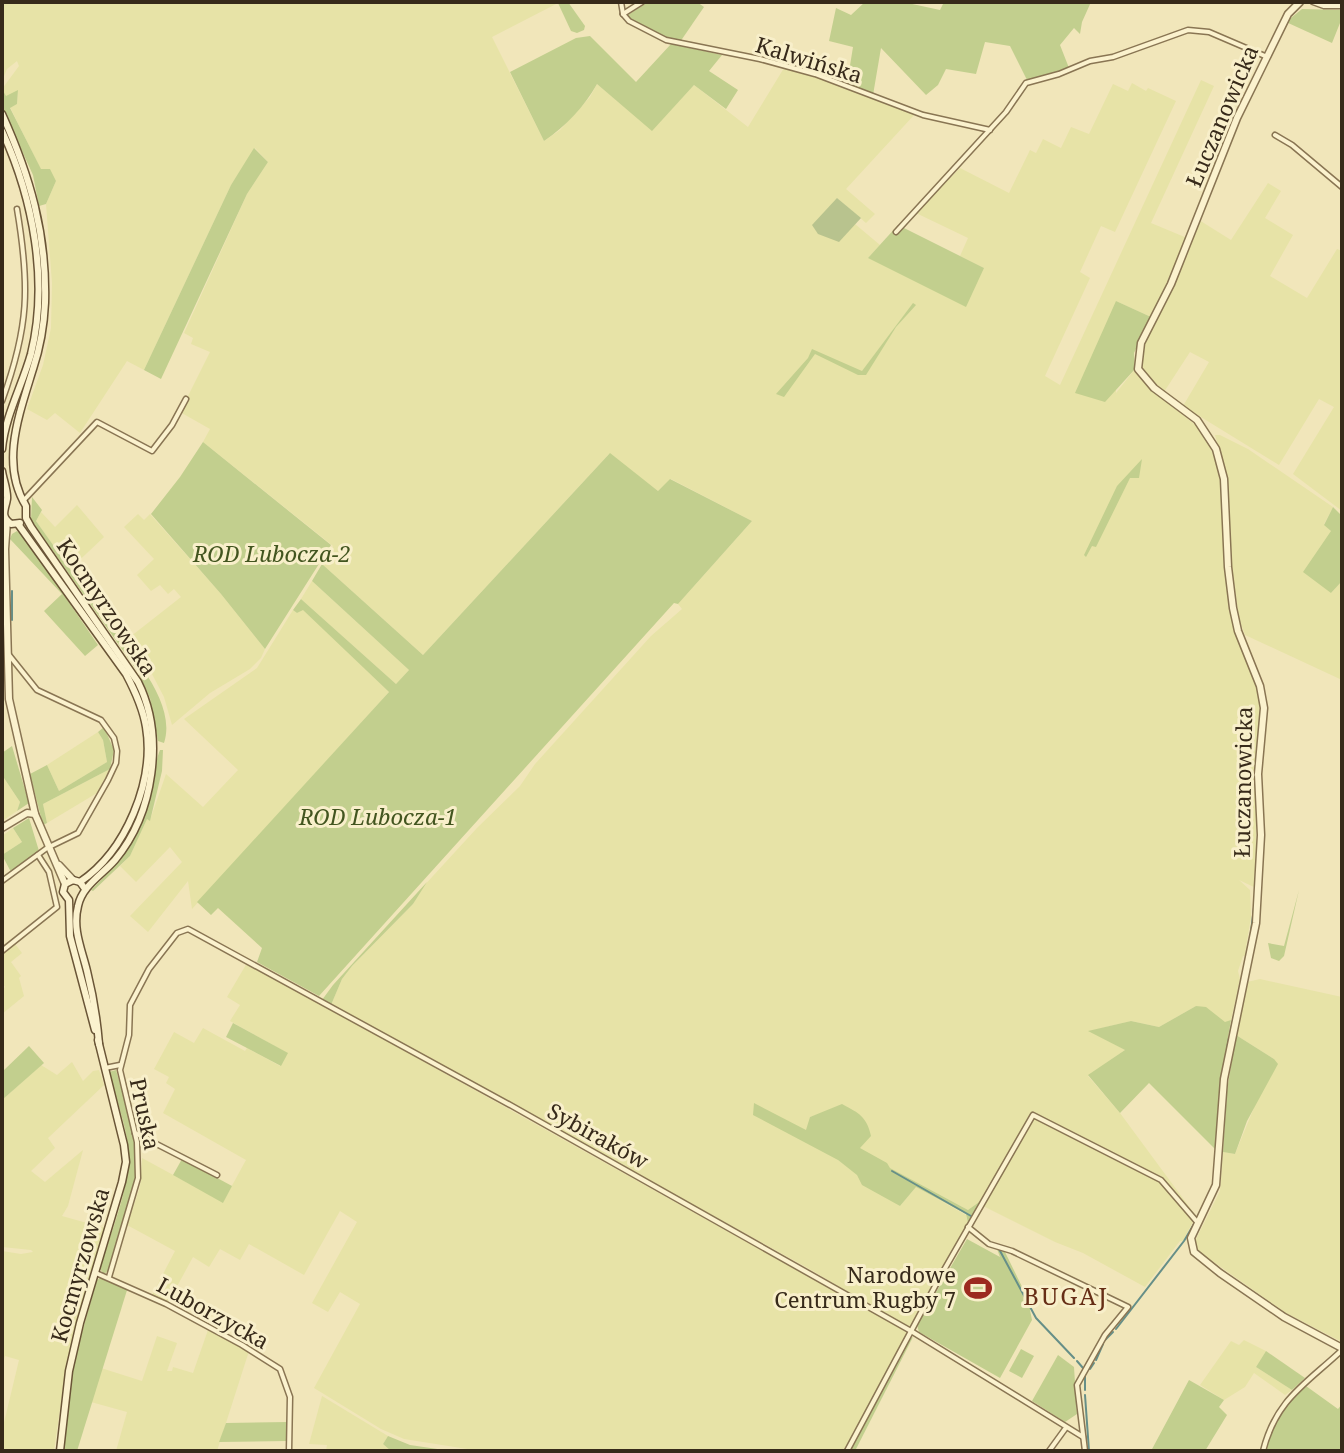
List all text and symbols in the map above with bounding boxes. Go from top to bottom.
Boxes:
street label: Kalwińska [752,29,866,89]
street label: Łuczanowicka [1178,40,1264,191]
street label: Kocmyrzowska [51,532,165,681]
park label: ROD Lubocza-2 [192,538,351,568]
street label: Łuczanowicka [1226,706,1258,858]
park label: ROD Lubocza-1 [298,801,457,831]
street label: Pruska [124,1075,168,1153]
street label: Sybiraków [543,1095,654,1175]
street label: Kocmyrzowska [43,1184,115,1346]
place label: Narodowe Centrum Rugby 7 [774,1259,956,1314]
street label: Luborzycka [152,1269,275,1355]
sports icon: Narodowe Centrum Rugby 7 [963,1273,993,1303]
district label: BUGAJ [1023,1279,1109,1312]

